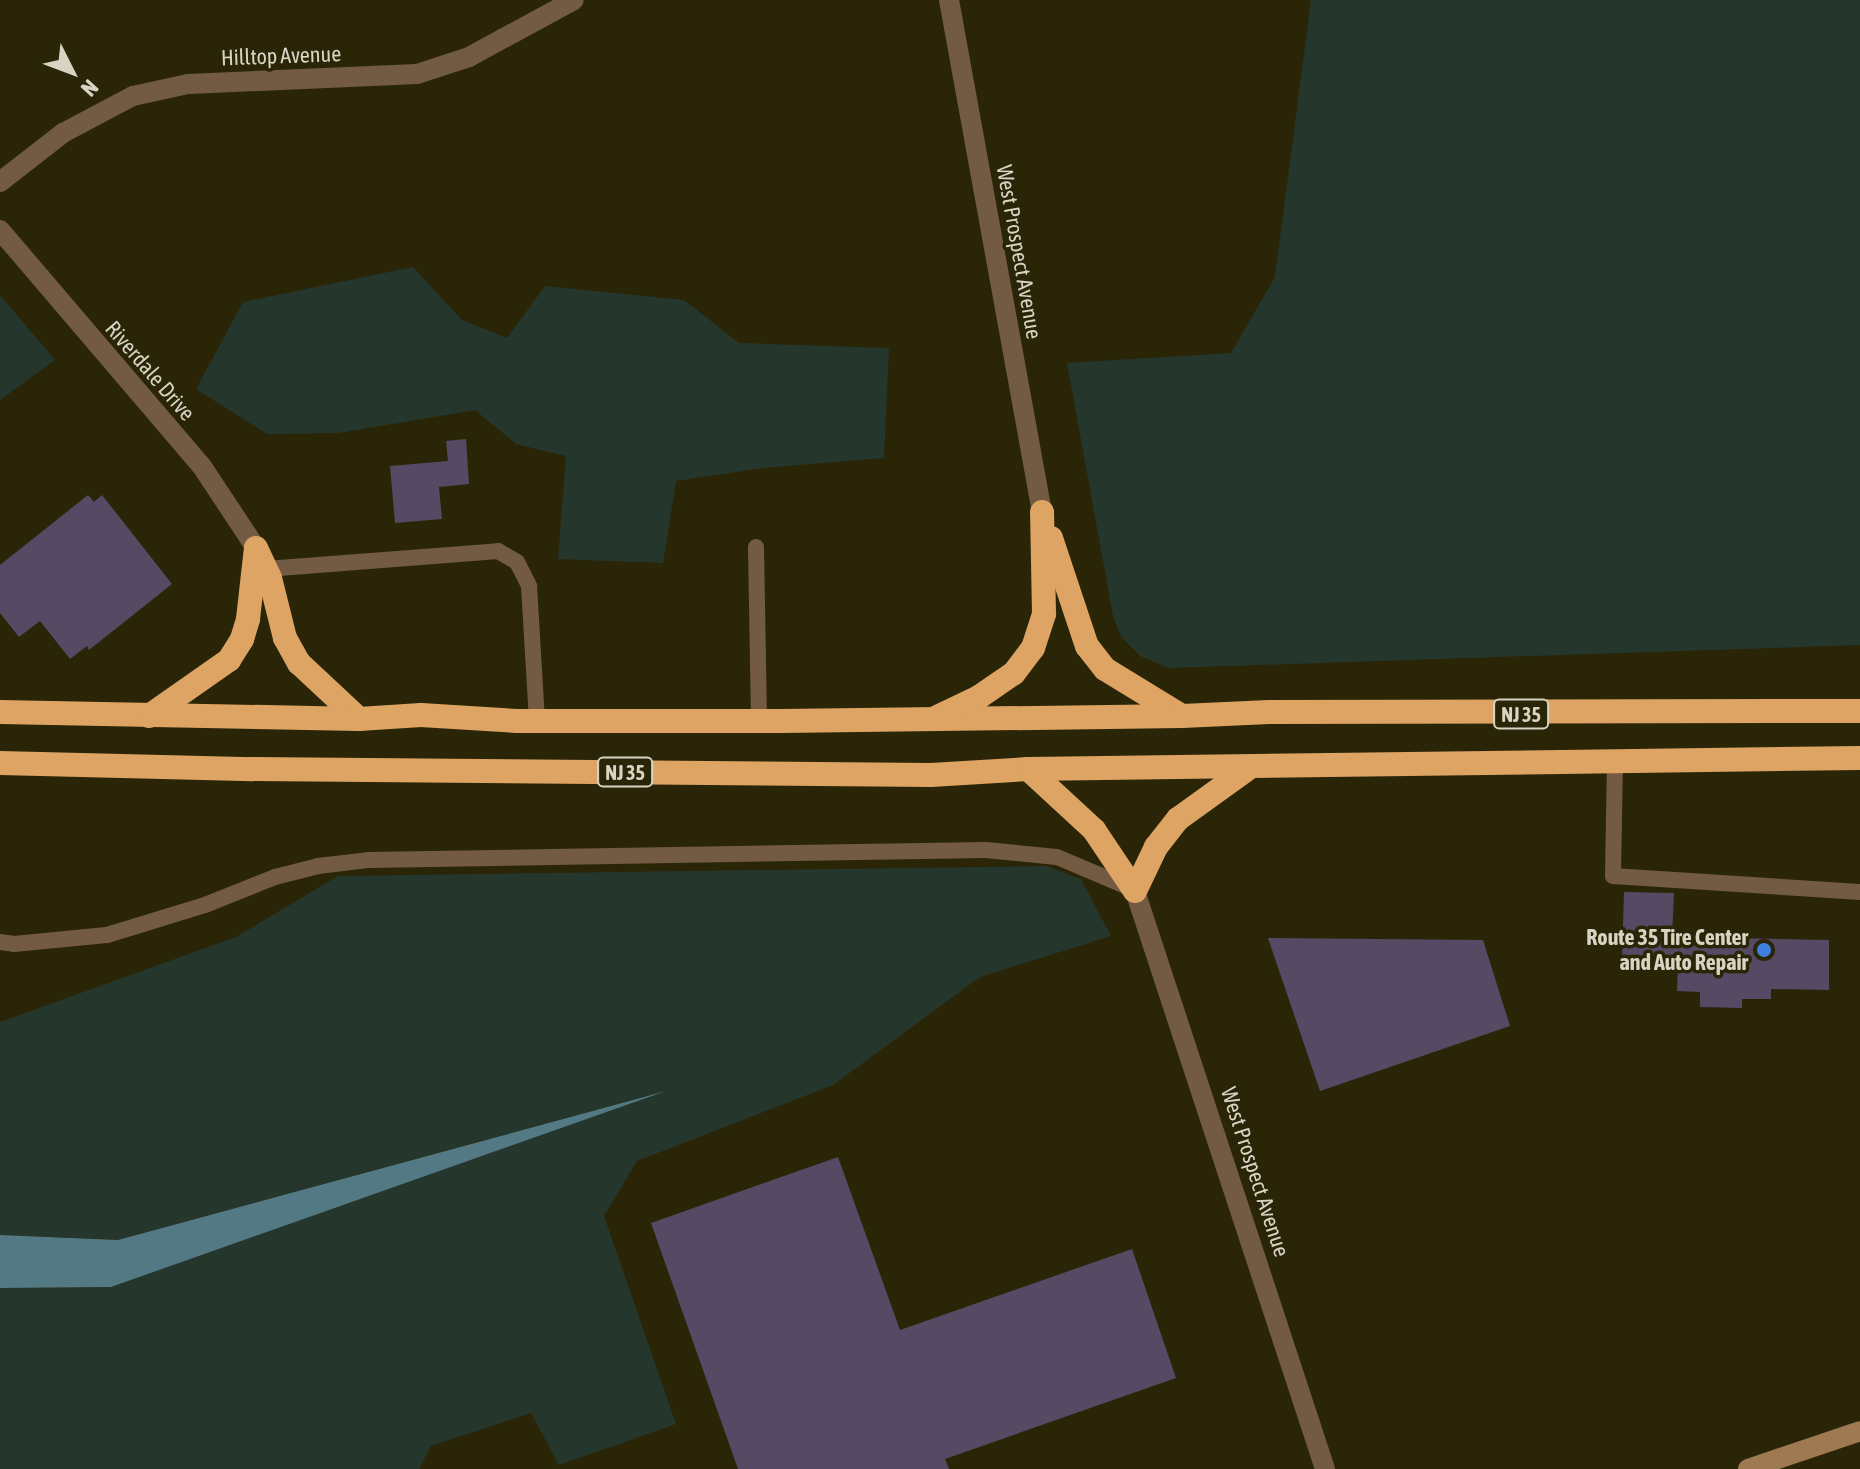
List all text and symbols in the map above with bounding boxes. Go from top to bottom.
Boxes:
north arrow [32,32,112,112]
street label: Hilltop Avenue [220,41,342,71]
text: N [76,75,104,102]
street label: West Prospect Avenue [991,163,1047,341]
street label: Riverdale Drive [100,316,200,426]
road number: NJ 35 [1493,698,1549,730]
road number: NJ 35 [597,756,653,788]
place label: Route 35 Tire Center and Auto Repair [1586,924,1748,976]
marker: Route 35 Tire Center and Auto Repair [1755,941,1773,959]
street label: West Prospect Avenue [1215,1084,1295,1260]

